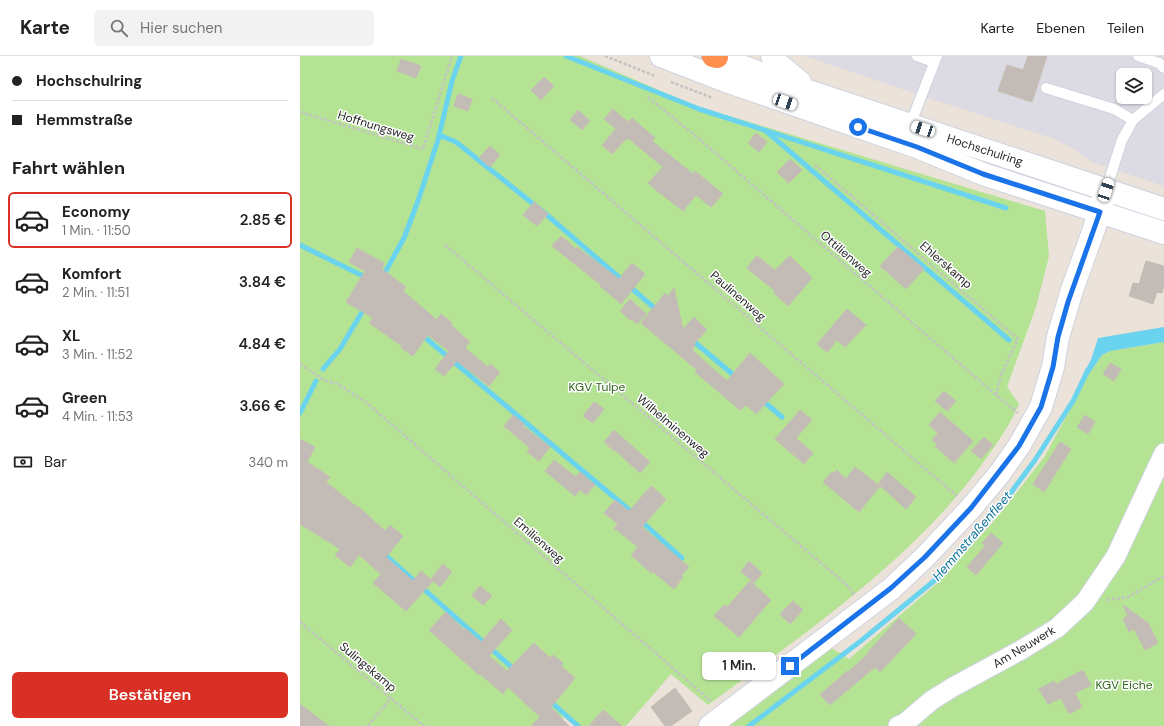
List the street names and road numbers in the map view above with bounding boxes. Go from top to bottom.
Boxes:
street label: Hoffnungsweg [336,107,416,145]
street label: Hochschulring [945,130,1025,170]
street label: Ottilienweg [817,227,875,281]
street label: Ehlerskamp [916,238,976,292]
street label: Paulinenweg [707,267,769,325]
street label: Wilhelminenweg [633,391,713,461]
street label: Emilienweg [510,514,568,567]
street label: Am Neuwerk [990,622,1058,672]
street label: Sulingskamp [336,638,400,696]

